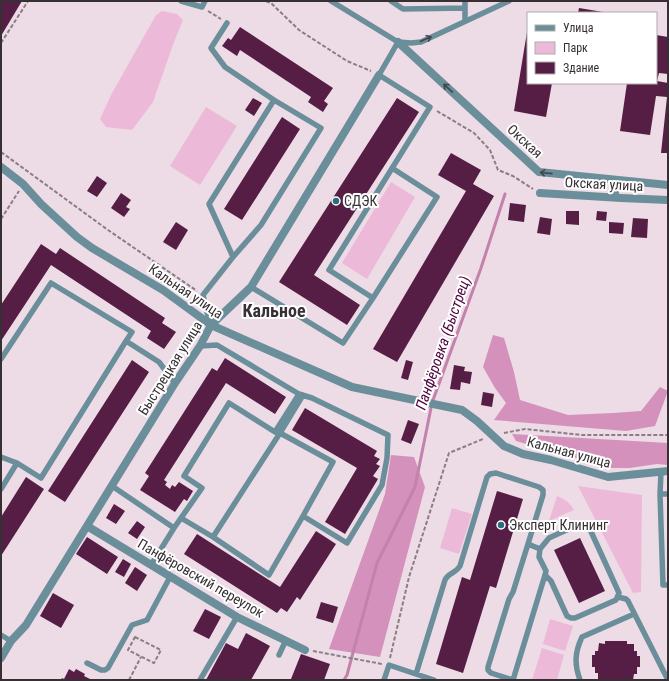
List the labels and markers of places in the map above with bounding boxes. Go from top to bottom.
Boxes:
place label: СДЭК [344,193,377,209]
marker: СДЭК [331,196,341,206]
place label: Эксперт Клининг [509,517,608,533]
marker: Эксперт Клининг [496,520,506,530]

